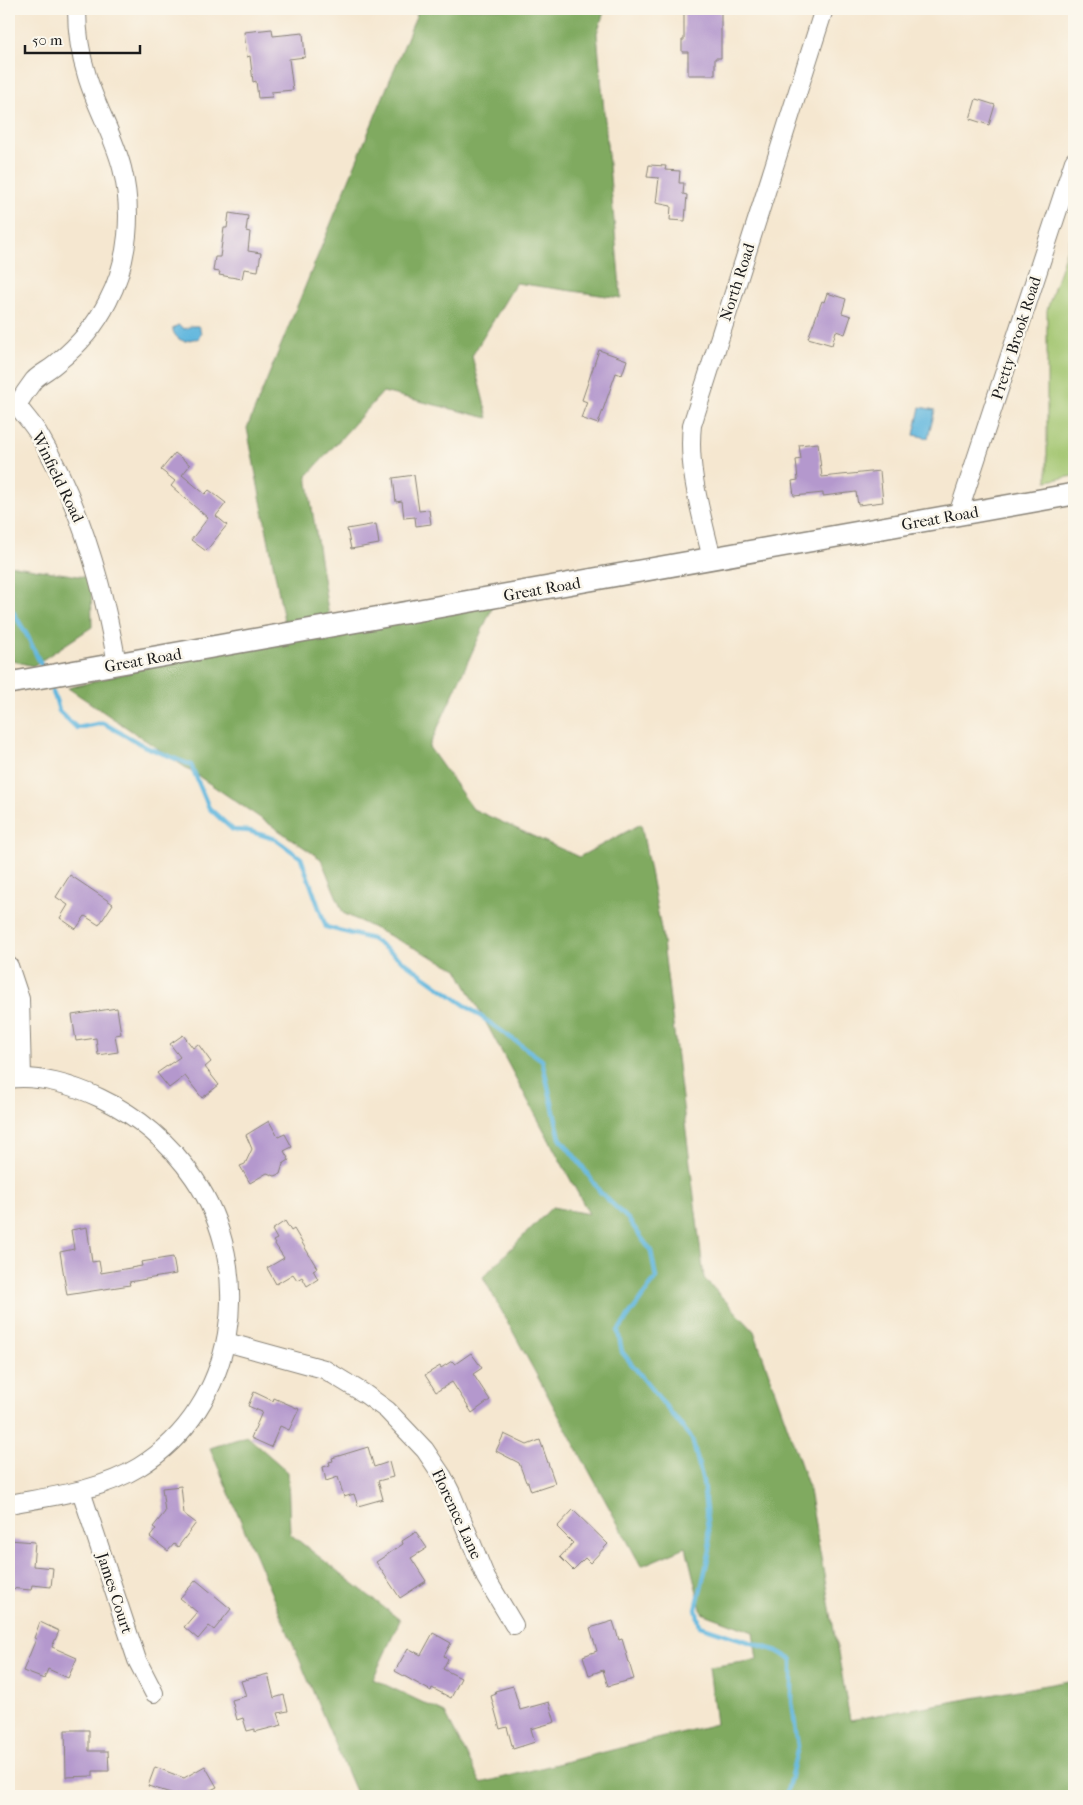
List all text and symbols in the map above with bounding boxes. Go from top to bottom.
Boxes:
scale bar [25,22,140,54]
text: 50 m [32,31,63,49]
street label: North Road [716,241,759,323]
street label: Pretty Brook Road [987,274,1045,402]
street label: Winfield Road [27,428,88,526]
street label: Great Road [900,502,980,534]
street label: Great Road [502,573,582,605]
street label: Great Road [103,644,183,676]
street label: Florence Lane [428,1466,486,1562]
street label: James Court [92,1548,137,1636]

